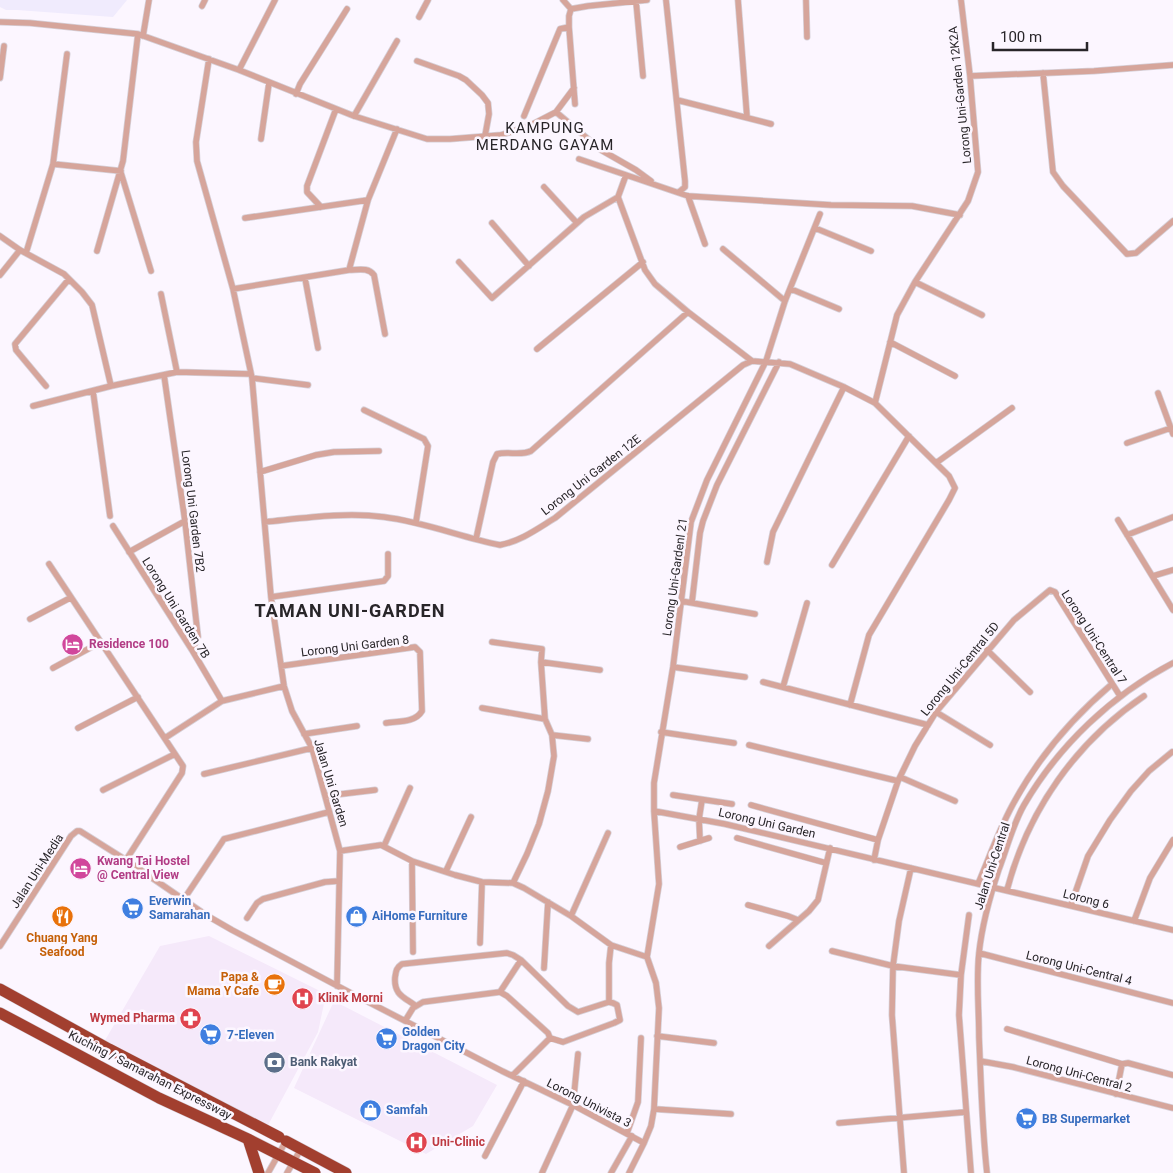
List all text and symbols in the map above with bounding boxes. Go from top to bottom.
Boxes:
scale bar [993,20,1087,52]
street label: Lorong Uni-Garden 12K2A [946,25,974,164]
text: 100 m [1000,28,1042,46]
district label: KAMPUNG MERDANG GAYAM [476,119,614,154]
street label: Lorong Uni Garden 12E [538,432,644,518]
street label: Lorong Uni Garden 7B2 [179,449,207,573]
street label: Lorong Uni-Gardenl 21 [660,517,690,637]
street label: Lorong Uni Garden 7B [139,555,213,661]
street label: Lorong Uni-Central 7 [1058,588,1130,687]
district label: TAMAN UNI-GARDEN [255,600,445,621]
street label: Lorong Uni-Central 5D [918,619,1002,719]
hotel icon: Residence 100 [61,632,85,656]
street label: Lorong Uni Garden 8 [300,632,410,660]
place label: Residence 100 [89,637,169,651]
street label: Jalan Uni Garden [311,737,351,829]
street label: Lorong Uni Garden [717,805,817,841]
street label: Jalan Uni-Central [971,821,1013,911]
street label: Jalan Uni-Media [8,831,66,911]
place label: Kwang Tai Hostel @ Central View [97,854,190,882]
hotel icon: Kwang Tai Hostel @ Central View [69,856,93,880]
street label: Lorong 6 [1061,887,1111,912]
place label: Everwin Samarahan [149,894,210,922]
supermarket icon: Everwin Samarahan [121,896,145,920]
shop icon: AiHome Furniture [344,904,368,928]
restaurant icon: Chuang Yang Seafood [50,905,74,929]
place label: AiHome Furniture [372,909,468,923]
place label: Chuang Yang Seafood [26,931,98,959]
street label: Lorong Uni-Central 4 [1025,948,1134,988]
place label: Papa & Mama Y Cafe [187,970,260,998]
cafe icon: Papa & Mama Y Cafe [263,972,287,996]
hospital icon: Klinik Morni [290,986,314,1010]
place label: Klinik Morni [318,991,383,1005]
pharmacy icon: Wymed Pharma [179,1006,203,1030]
place label: Wymed Pharma [90,1011,176,1025]
supermarket icon: 7-Eleven [199,1023,223,1047]
place label: Golden Dragon City [402,1025,466,1053]
supermarket icon: Golden Dragon City [374,1027,398,1051]
street label: Kuching / Samarahan Expressway [66,1028,234,1123]
place label: 7-Eleven [227,1028,274,1042]
bank icon: Bank Rakyat [262,1050,286,1074]
street label: Lorong Uni-Central 2 [1025,1053,1134,1095]
place label: Bank Rakyat [290,1055,357,1069]
street label: Lorong Univista 3 [544,1076,634,1130]
shop icon: Samfah [358,1098,382,1122]
place label: Samfah [386,1103,428,1117]
supermarket icon: BB Supermarket [1014,1107,1038,1131]
place label: BB Supermarket [1042,1112,1130,1126]
hospital icon: Uni-Clinic [404,1130,428,1154]
place label: Uni-Clinic [432,1135,485,1149]

